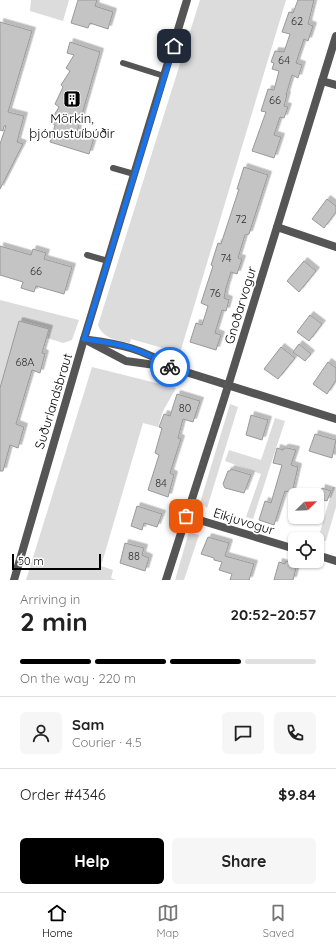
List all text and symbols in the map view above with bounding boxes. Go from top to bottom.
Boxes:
house number: 62 [291,14,303,28]
pin [157,29,191,63]
icon: home [163,35,185,57]
house number: 64 [278,53,290,67]
building icon: Mörkin, þjónustuíbúðir [62,89,82,109]
house number: 66 [269,93,281,107]
place label: Mörkin, þjónustuíbúðir [29,110,115,141]
house number: 72 [235,212,247,226]
house number: 74 [221,251,232,265]
house number: 66 [30,264,42,278]
street label: Gnoðarvogur [221,264,259,346]
house number: 76 [209,286,221,300]
courier [150,347,190,387]
street label: Suðurlandsbraut [31,351,75,451]
house number: 68A [16,355,34,369]
icon: bike [159,356,181,378]
house number: 80 [179,401,191,415]
house number: 84 [155,476,167,490]
north arrow [288,488,324,524]
map controls [288,488,324,568]
pin [169,499,203,533]
street label: Eikjuvogur [212,504,276,538]
icon: bag [175,505,197,527]
button: locate [288,532,324,568]
house number: 88 [128,549,140,563]
scale bar [12,552,101,571]
text: 50 m [18,554,44,568]
text: Arriving in [20,591,80,607]
text: 2 min [20,605,88,638]
text: 20:52–20:57 [231,605,316,624]
text: On the way · 220 m [20,670,136,686]
button: person [20,712,62,754]
button: chat [222,712,264,754]
button: phone [274,712,316,754]
text: Sam [72,715,104,734]
text: Courier · 4.5 [72,734,142,750]
text: Order #4346 [20,785,106,804]
text: $9.84 [278,785,316,804]
button: Help [20,838,164,884]
button: Share [172,838,316,884]
tab: Home [42,902,73,940]
tab: Map [156,902,179,940]
tab: Saved [263,902,294,940]

